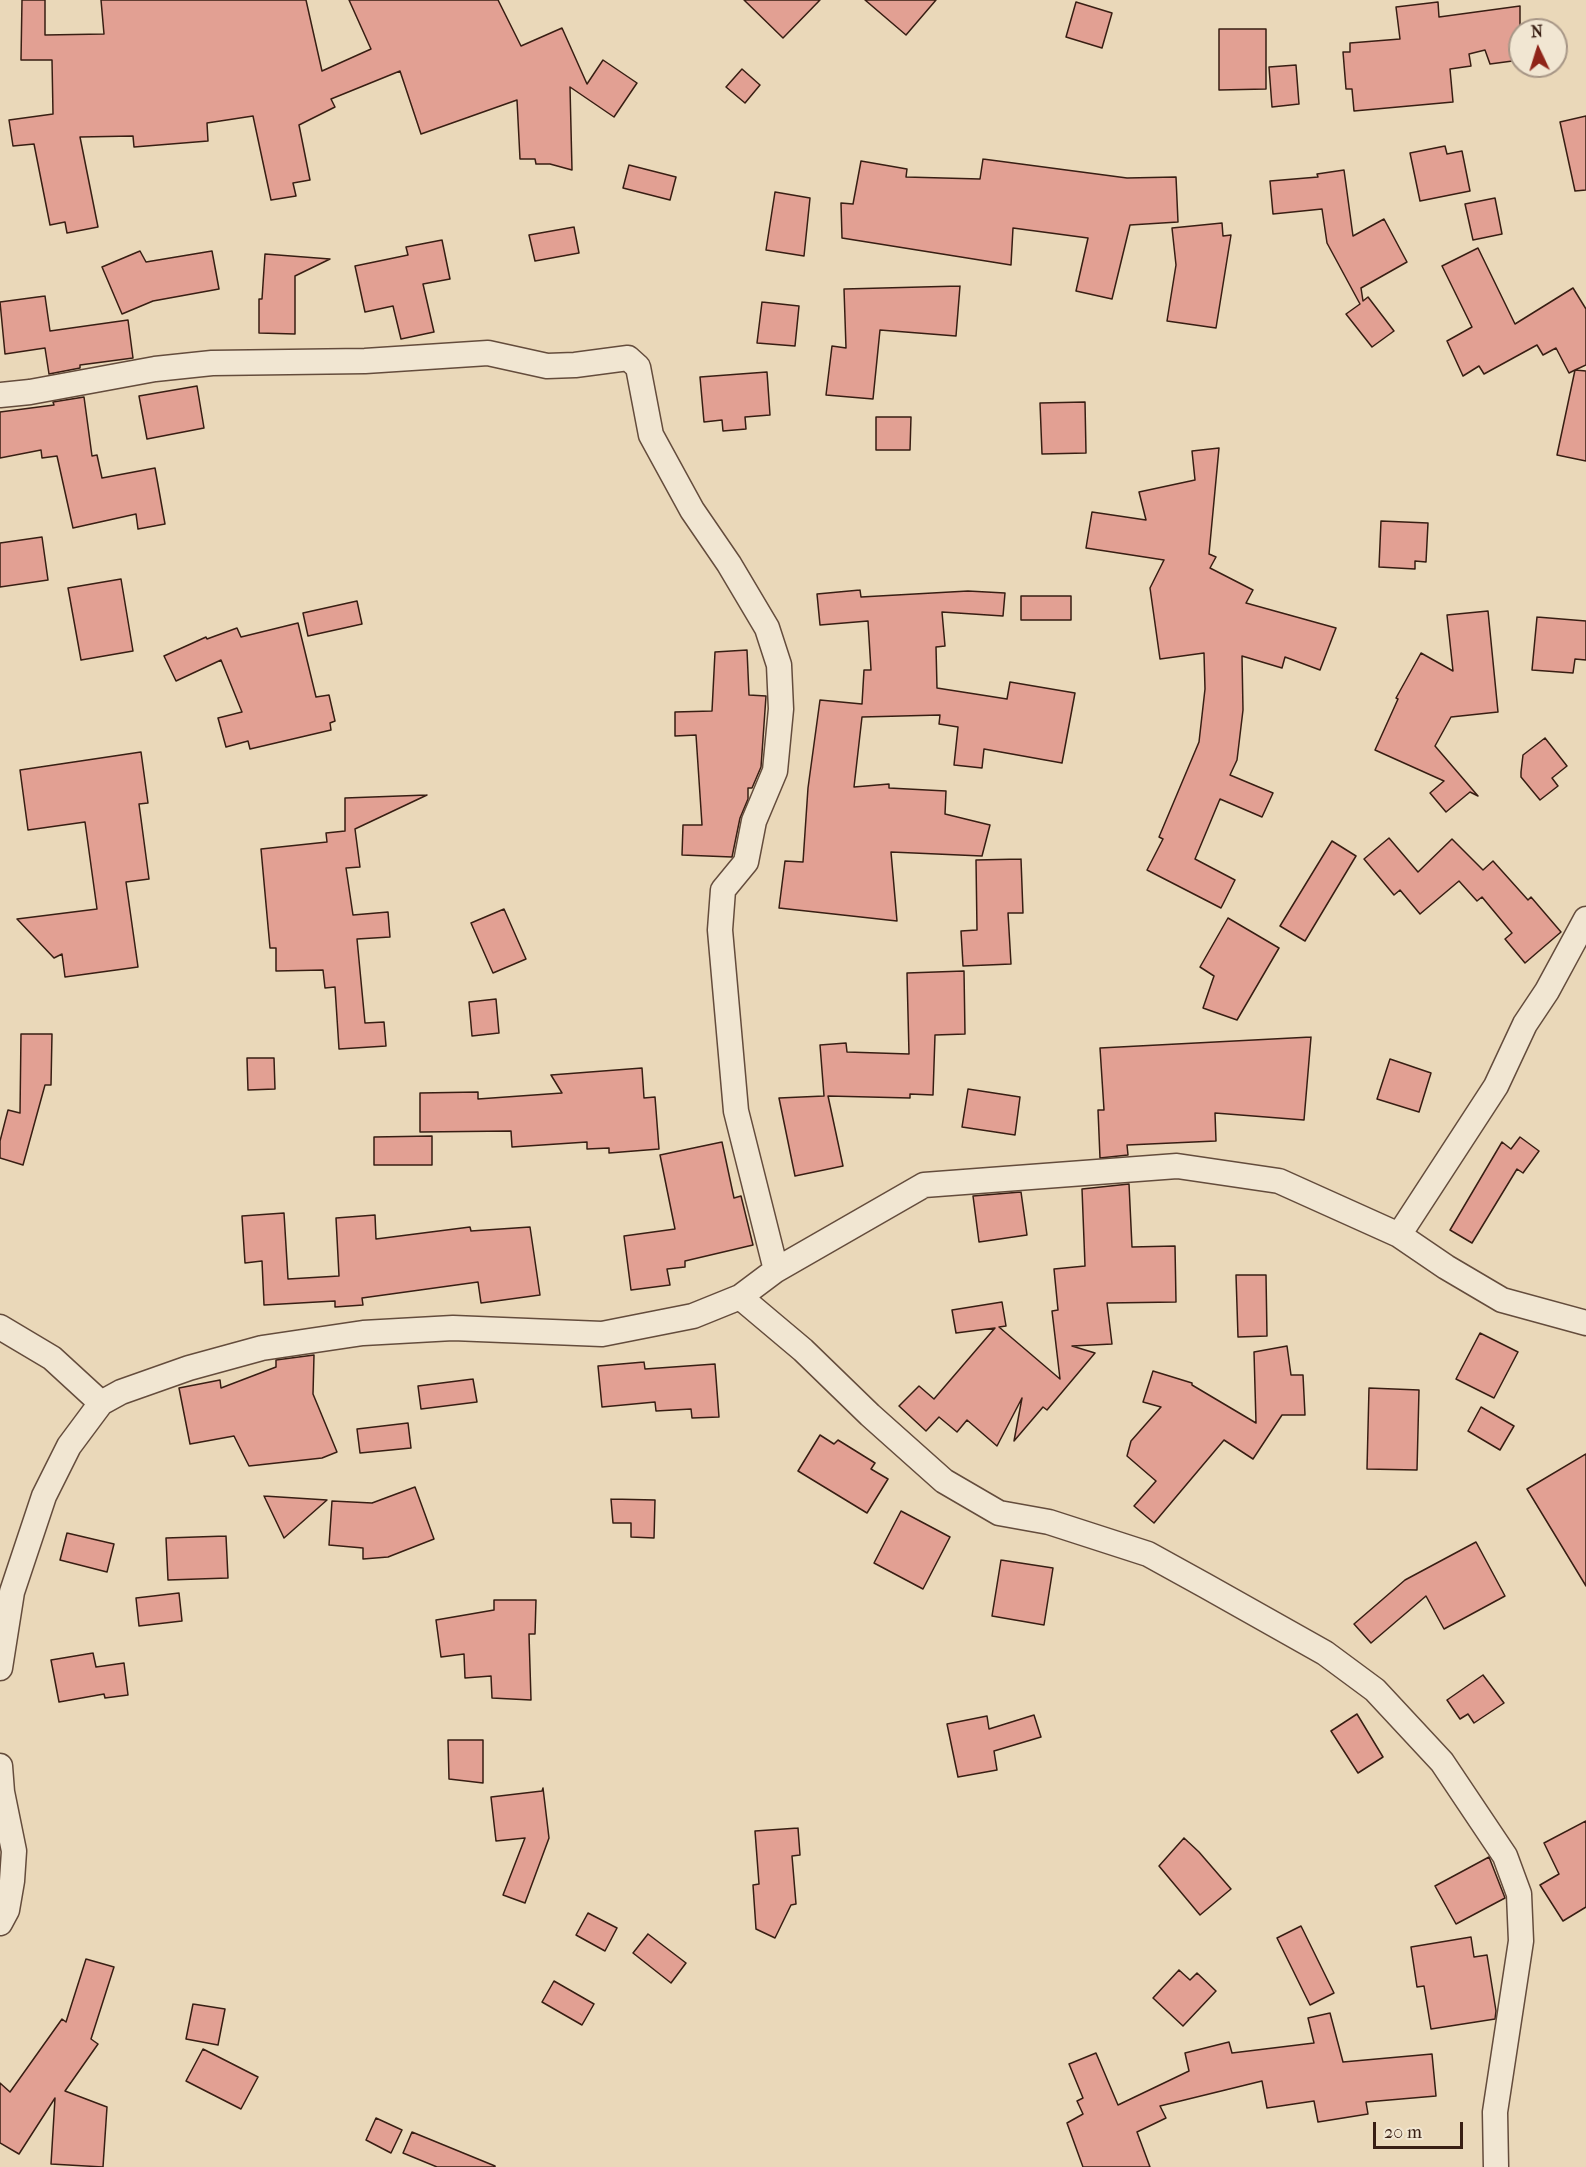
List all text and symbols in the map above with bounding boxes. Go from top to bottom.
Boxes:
north arrow [1508,18,1568,78]
text: N [1530,22,1544,41]
scale bar [1376,2110,1466,2148]
text: 20 m [1384,2122,1422,2143]

